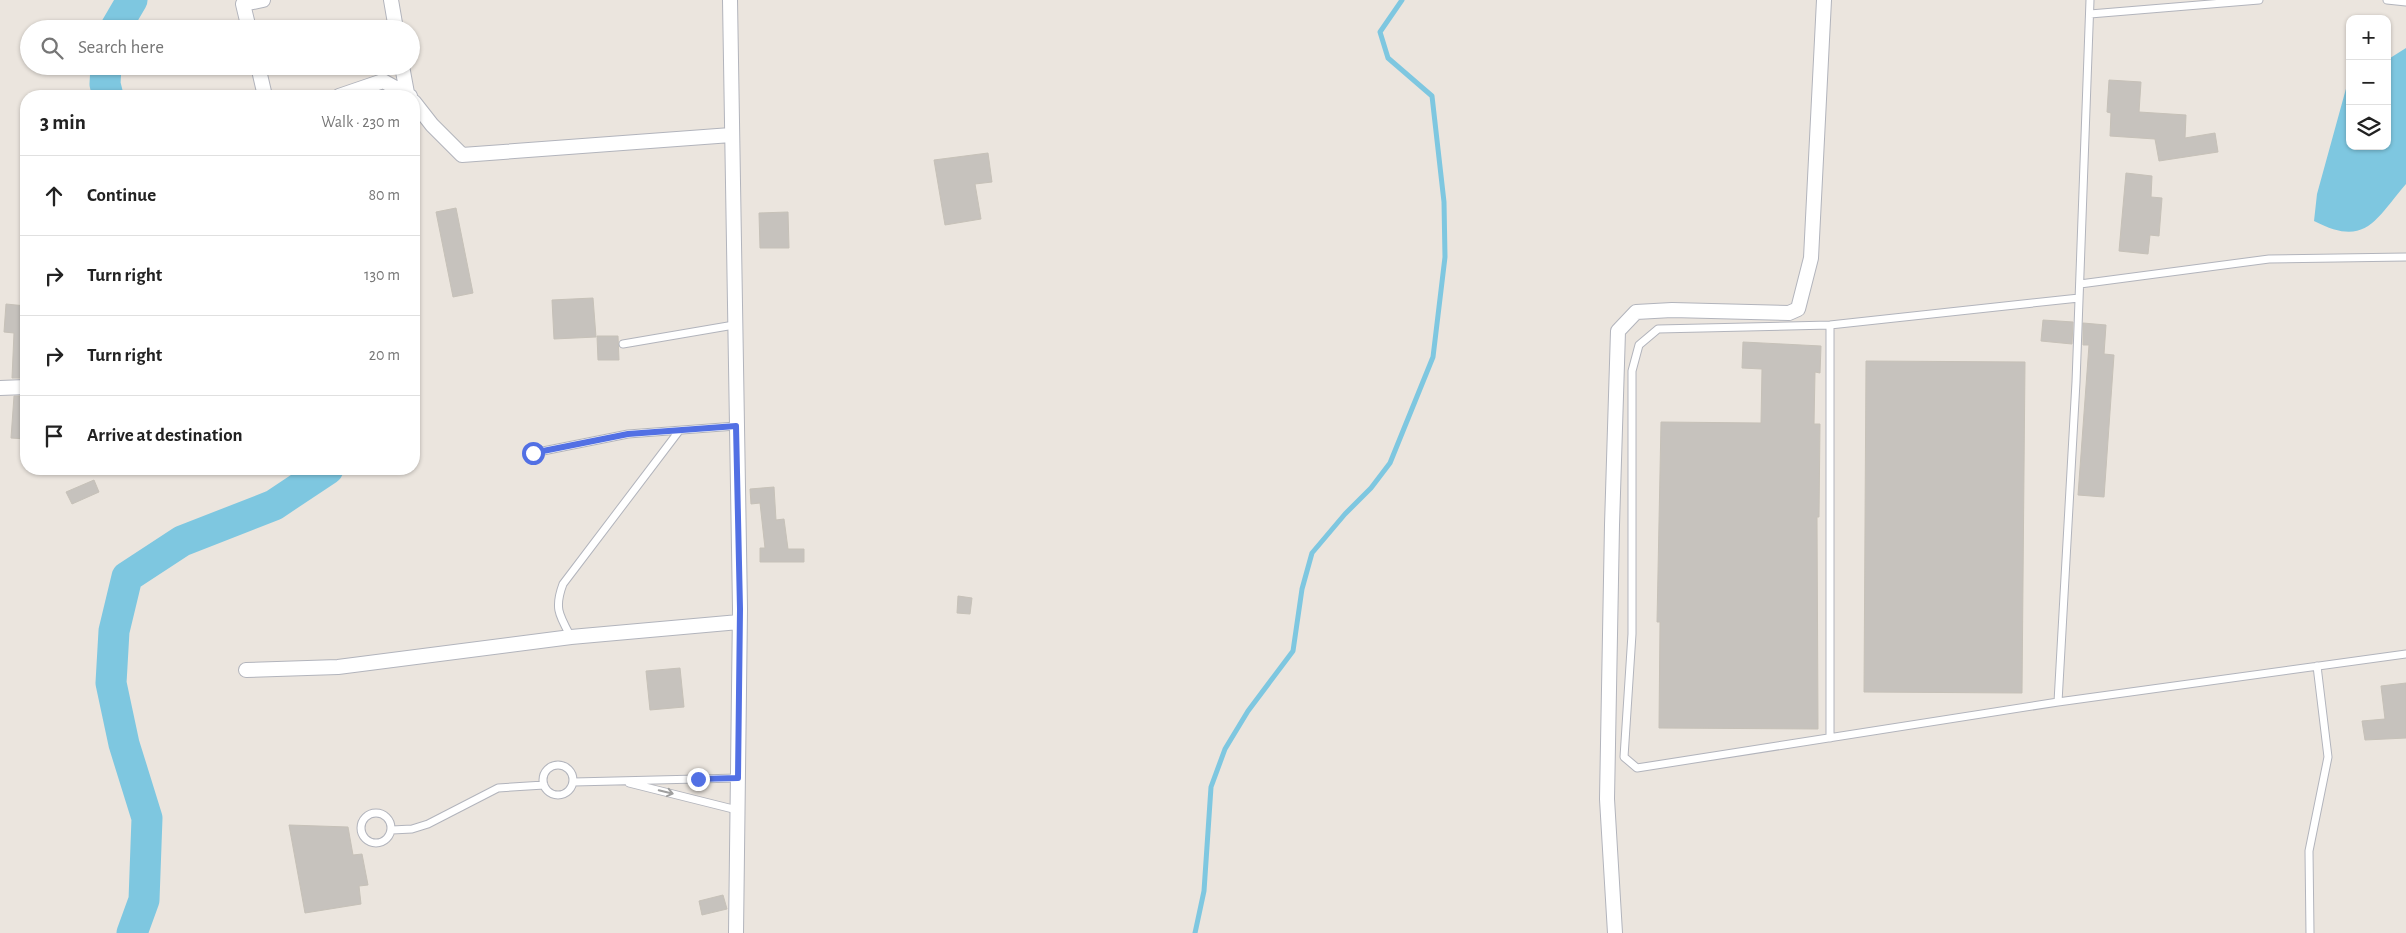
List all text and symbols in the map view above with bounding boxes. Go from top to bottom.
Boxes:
map controls [2346,15,2391,150]
button: + [2346,15,2391,60]
search box [20,20,420,75]
icon: search [38,34,66,62]
text: Search here [78,38,164,57]
button: − [2346,60,2391,105]
button: layers [2346,105,2391,150]
text: 3 min [40,112,86,133]
text: Walk · 230 m [321,114,400,130]
icon: ahead [40,182,68,210]
text: Continue [87,186,156,205]
text: 80 m [369,187,400,203]
icon: right [40,262,68,290]
text: Turn right [87,266,162,285]
text: 130 m [364,267,400,283]
icon: right [40,342,68,370]
text: Turn right [87,346,162,365]
text: 20 m [369,347,400,363]
icon: arrive [40,422,68,450]
text: Arrive at destination [87,426,243,445]
route start [522,442,545,465]
route end [687,768,710,791]
one-way arrow [657,788,673,797]

